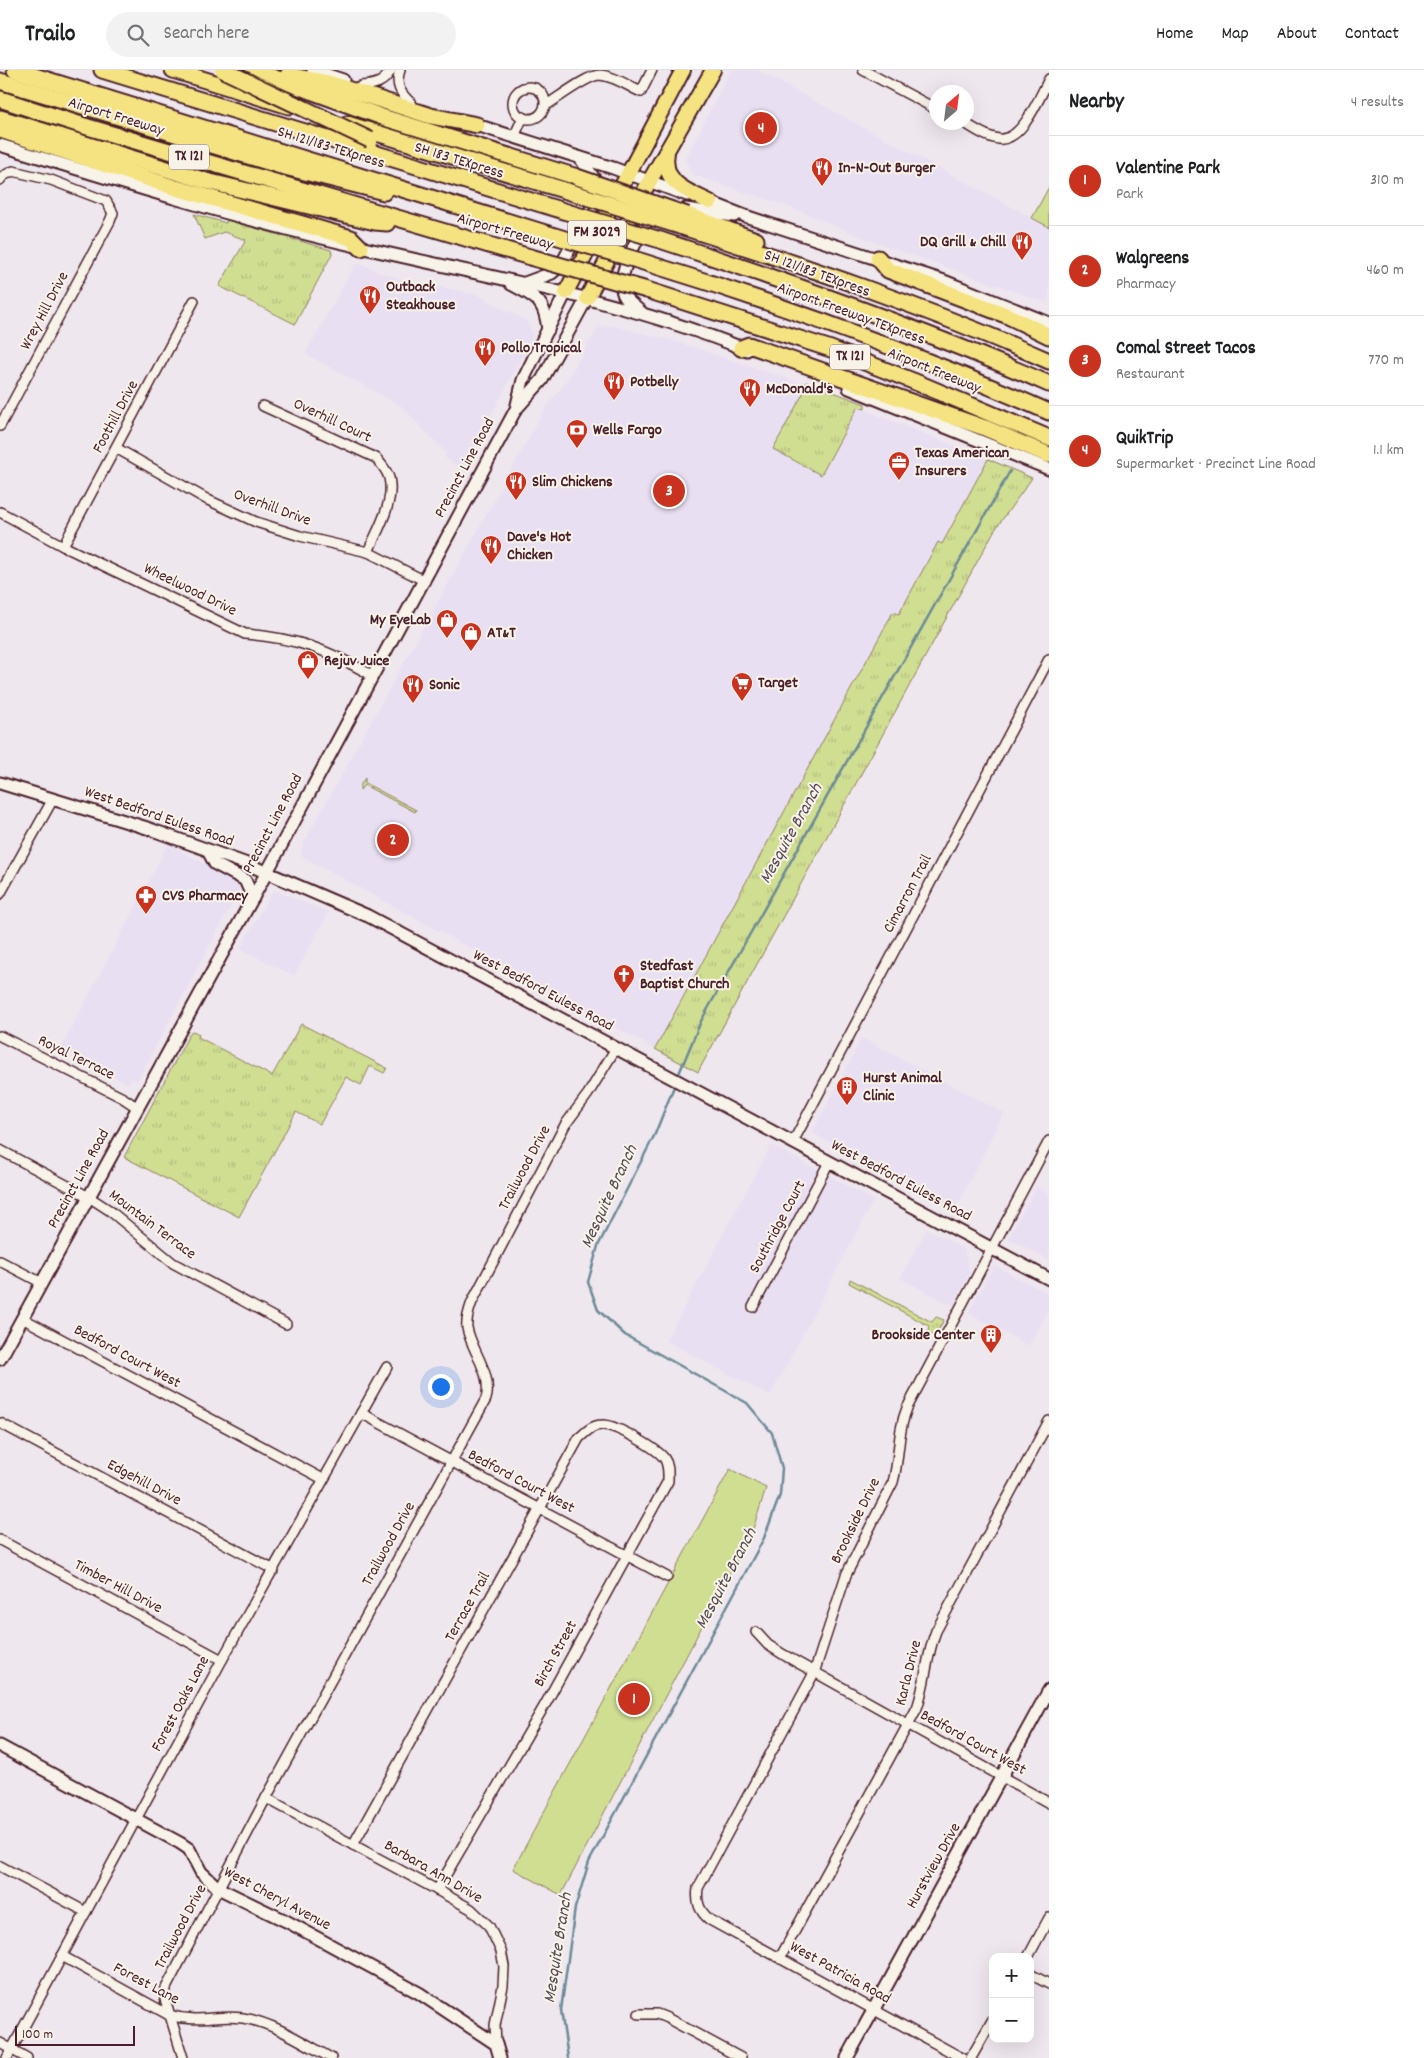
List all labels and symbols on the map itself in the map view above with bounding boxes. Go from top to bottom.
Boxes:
north arrow [929,85,974,130]
street label: Airport Freeway [65,92,167,143]
pin: 4 [745,109,777,147]
street label: SH 121/183 TEXpress [274,121,388,175]
street label: SH 183 TEXpress [411,136,507,186]
road number: TX 121 [169,144,209,170]
restaurant icon: In-N-Out Burger [810,156,834,187]
place label: In-N-Out Burger [838,157,936,180]
street label: Airport Freeway [454,207,556,257]
road number: FM 3029 [568,220,626,246]
restaurant icon: DQ Grill & Chill [1010,230,1034,261]
place label: DQ Grill & Chill [920,231,1006,254]
street label: SH 121/183 TEXpress [761,244,873,304]
street label: Wrey Hill Drive [15,268,75,354]
place label: Outback Steakhouse [386,276,455,317]
street label: Airport Freeway TEXpress [774,277,928,352]
restaurant icon: Outback Steakhouse [358,284,382,315]
restaurant icon: Pollo Tropical [473,336,497,367]
place label: Pollo Tropical [501,337,581,360]
street label: Airport Freeway [884,342,985,400]
road number: TX 121 [830,344,870,370]
restaurant icon: Potbelly [602,370,626,401]
place label: Potbelly [630,371,680,394]
street label: Foothill Drive [87,376,145,458]
restaurant icon: McDonald's [738,377,762,408]
place label: McDonald's [766,378,834,401]
street label: Overhill Court [289,393,375,449]
street label: Precinct Line Road [429,414,501,522]
bank icon: Wells Fargo [565,418,589,449]
place label: Wells Fargo [593,419,662,442]
place label: Texas American Insurers [915,442,1009,483]
office icon: Texas American Insurers [887,450,911,481]
restaurant icon: Slim Chickens [504,470,528,501]
place label: Slim Chickens [532,471,613,494]
pin: 3 [653,472,685,510]
street label: Overhill Drive [230,483,314,533]
place label: Dave's Hot Chicken [507,526,571,567]
restaurant icon: Dave's Hot Chicken [479,534,503,565]
street label: Wheelwood Drive [140,558,240,622]
shop icon: My EyeLab [435,608,459,639]
place label: My EyeLab [370,609,431,632]
shop icon: AT&T [459,621,483,652]
place label: AT&T [487,622,516,645]
shop icon: Rejuv Juice [296,649,320,680]
place label: Rejuv Juice [324,650,389,673]
supermarket icon: Target [730,671,754,702]
place label: Target [758,672,798,695]
restaurant icon: Sonic [401,673,425,704]
place label: Sonic [429,674,460,697]
street label: Precinct Line Road [237,770,309,878]
water label: Mesquite Branch [754,779,830,889]
street label: West Bedford Euless Road [81,781,237,853]
pin: 2 [377,821,409,859]
street label: Cimarron Trail [878,850,938,937]
pharmacy icon: CVS Pharmacy [134,884,158,915]
place label: CVS Pharmacy [162,885,249,908]
street label: West Bedford Euless Road [468,944,618,1038]
place label: Stedfast Baptist Church [640,955,729,996]
church icon: Stedfast Baptist Church [612,963,636,994]
street label: Royal Terrace [34,1030,118,1086]
place label: Hurst Animal Clinic [863,1067,942,1108]
building icon: Hurst Animal Clinic [835,1075,859,1106]
street label: Trailwood Drive [493,1121,557,1215]
street label: Precinct Line Road [42,1125,116,1233]
street label: West Bedford Euless Road [826,1134,976,1228]
water label: Mesquite Branch [575,1141,645,1253]
street label: Southridge Court [744,1176,812,1277]
street label: Mountain Terrace [103,1184,201,1266]
street label: Bedford Court West [69,1319,185,1395]
building icon: Brookside Center [979,1323,1003,1354]
place label: Brookside Center [872,1324,976,1347]
your location [428,1374,454,1400]
street label: Bedford Court West [463,1444,579,1520]
street label: Edgehill Drive [103,1454,185,1512]
street label: Brookside Drive [825,1474,887,1568]
street label: Trailwood Drive [356,1498,422,1590]
water label: Mesquite Branch [690,1523,765,1634]
street label: Timber Hill Drive [70,1554,166,1620]
street label: Terrace Trail [439,1568,497,1646]
street label: Birch Street [528,1617,584,1691]
street label: Karla Drive [890,1638,928,1708]
street label: Forest Oaks Lane [146,1652,216,1756]
pin: 1 [618,1680,650,1718]
street label: Bedford Court West [916,1704,1030,1782]
street label: Hurstview Drive [901,1819,967,1913]
street label: Barbara Ann Drive [379,1834,487,1910]
street label: West Cheryl Avenue [219,1861,335,1937]
street label: Trailwood Drive [149,1880,213,1974]
water label: Mesquite Branch [538,1890,580,2005]
street label: West Patricia Road [785,1936,895,2010]
street label: Forest Lane [109,1957,183,2011]
scale bar [15,2023,135,2046]

